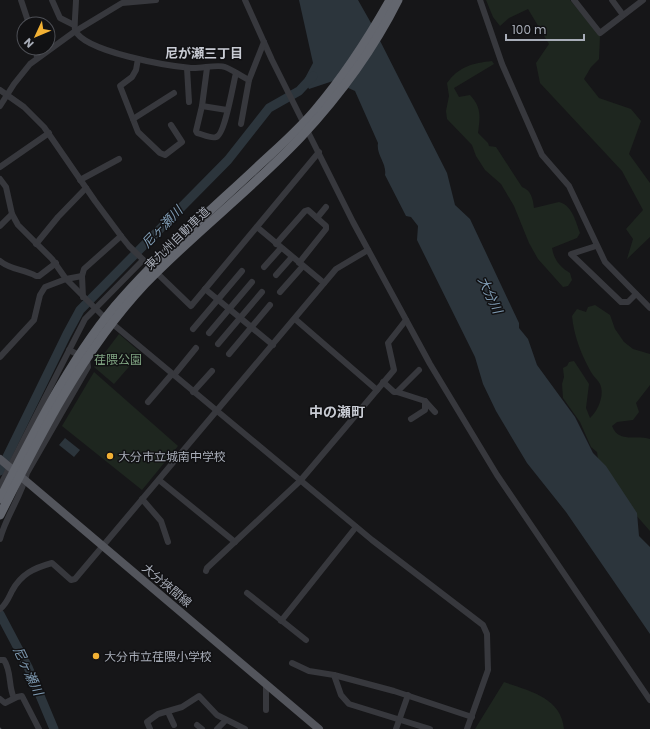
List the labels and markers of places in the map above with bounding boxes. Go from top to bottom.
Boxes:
place label: 大分市立城南中学校 [118,448,226,465]
marker: 大分市立城南中学校 [105,451,115,461]
place label: 大分市立荏隈小学校 [104,648,212,665]
marker: 大分市立荏隈小学校 [91,651,101,661]

